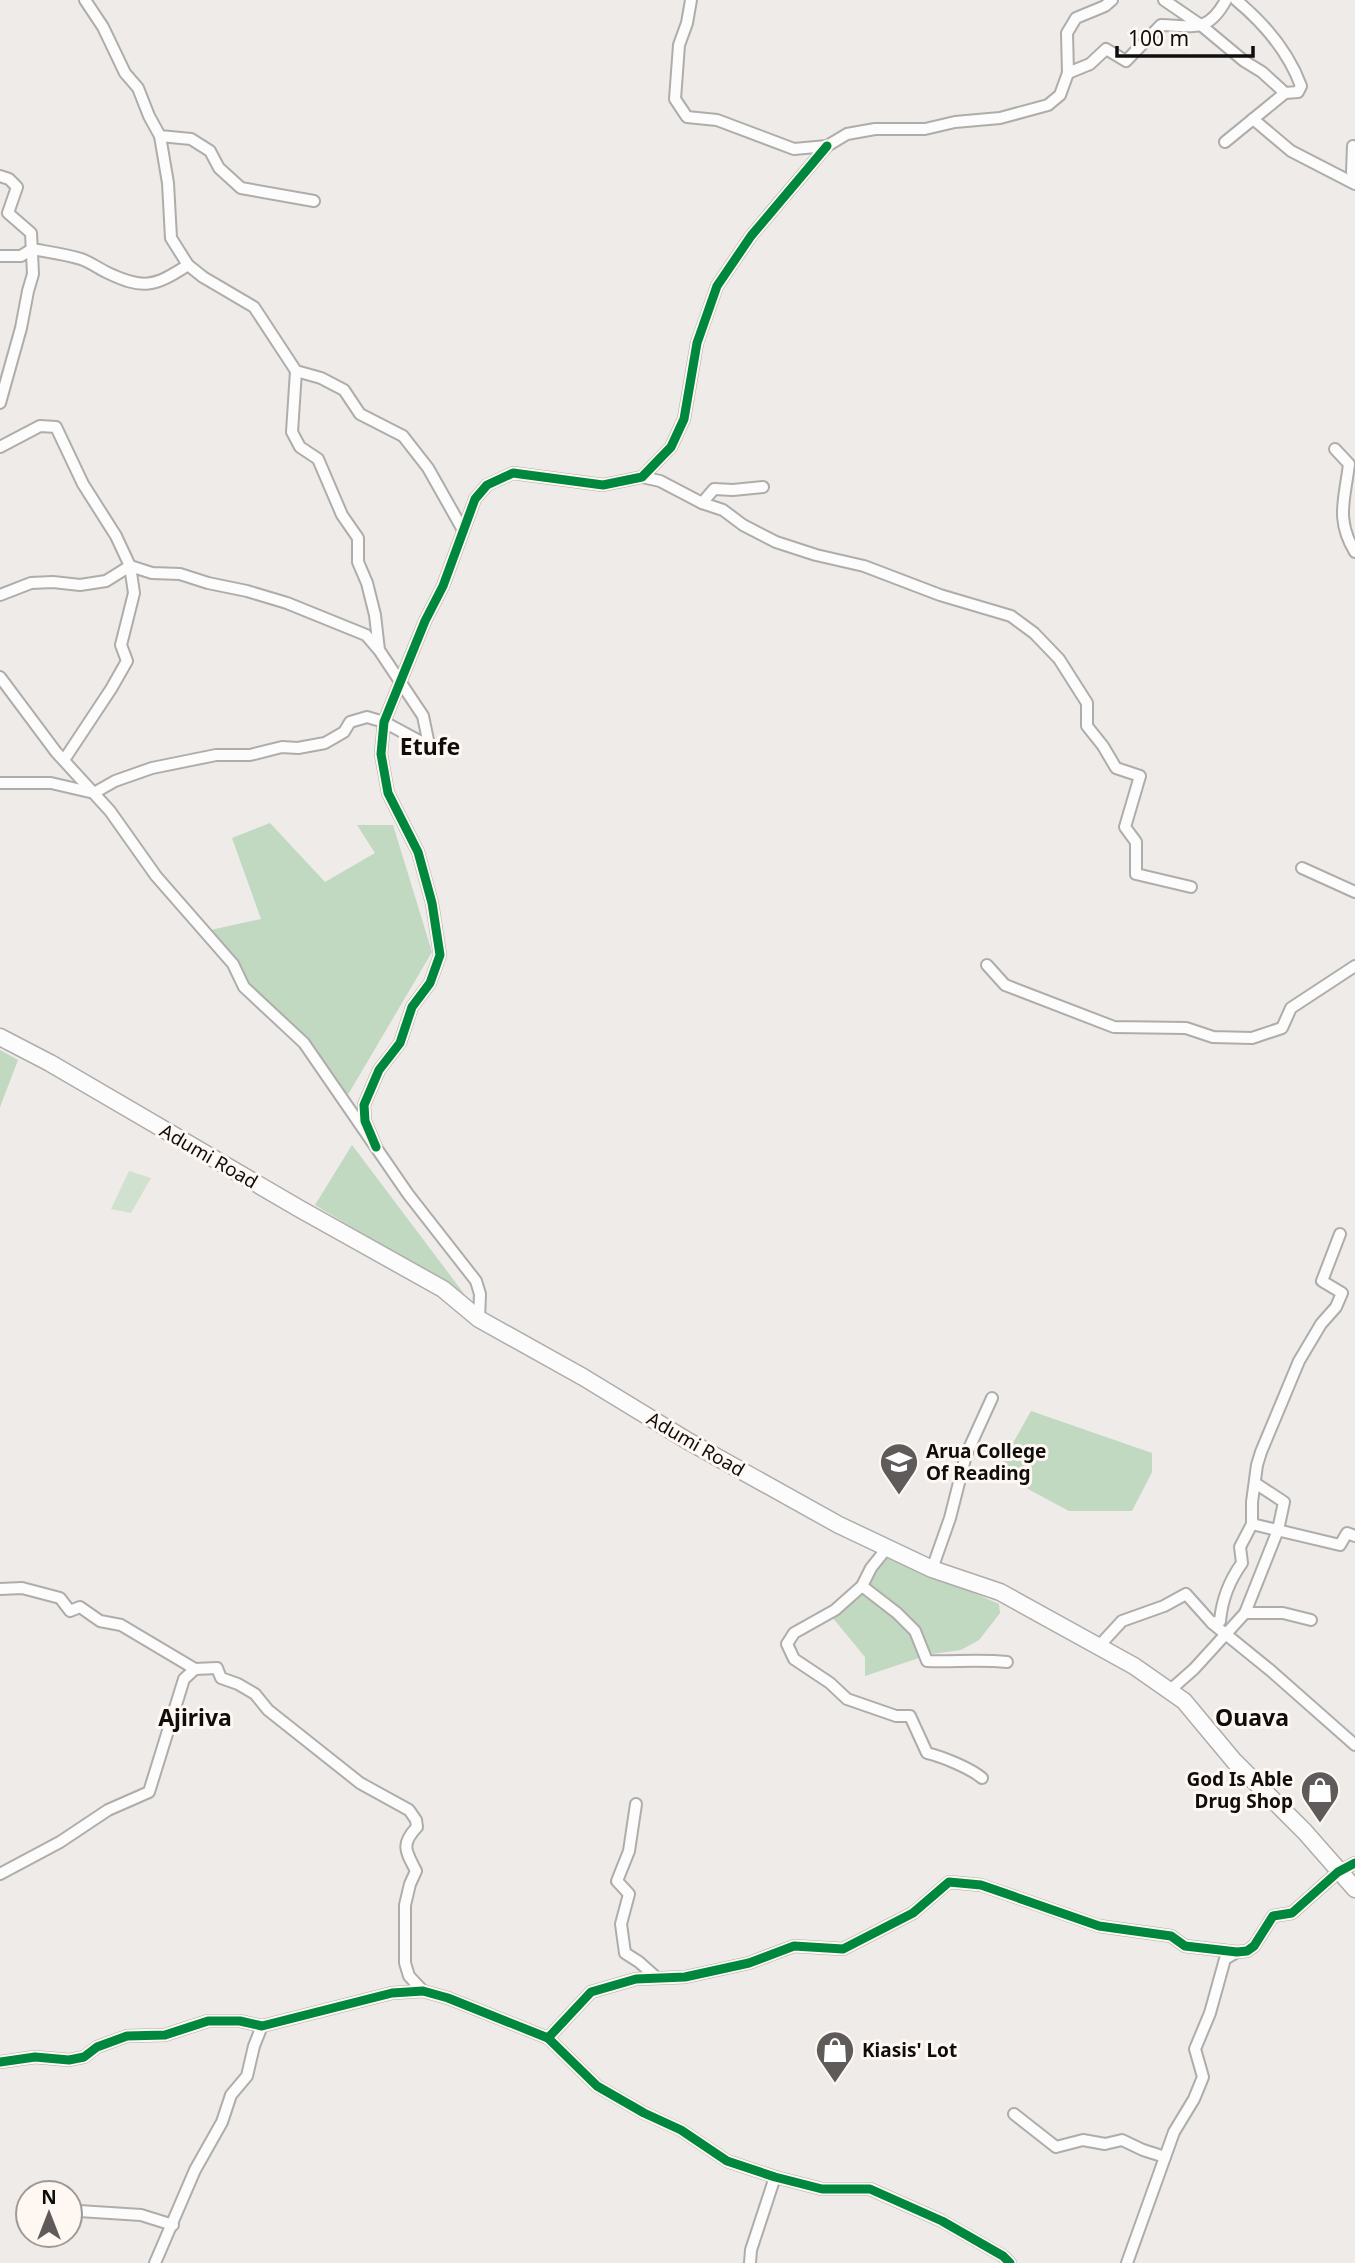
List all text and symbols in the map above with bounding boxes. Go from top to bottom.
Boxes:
scale bar [1117,14,1254,58]
text: 100 m [1128,24,1189,52]
district label: Etufe [400,730,460,762]
street label: Adumi Road [155,1118,263,1194]
street label: Adumi Road [642,1406,750,1482]
place label: Arua College Of Reading [926,1438,1046,1486]
school or university icon: Arua College Of Reading [878,1441,920,1496]
district label: Ajiriva [158,1701,232,1733]
district label: Ouava [1215,1701,1289,1733]
place label: God Is Able Drug Shop [1186,1766,1293,1814]
shop icon: God Is Able Drug Shop [1299,1769,1341,1824]
shop icon: Kiasis' Lot [814,2029,856,2084]
place label: Kiasis' Lot [862,2037,957,2063]
north arrow [14,2179,84,2249]
text: N [41,2184,57,2210]

